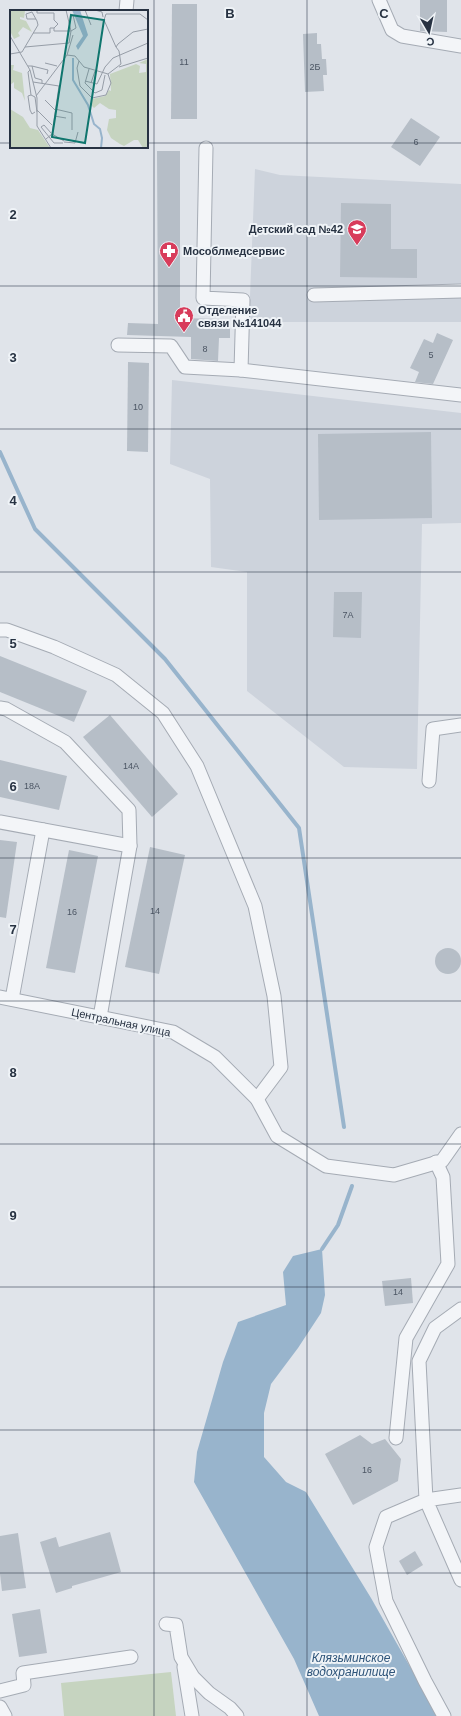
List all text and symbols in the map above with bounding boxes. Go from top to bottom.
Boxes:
text: B [225,6,235,21]
text: C [379,6,389,21]
inset map [10,10,148,148]
north arrow [409,12,449,52]
text: С [426,35,435,48]
house number: 11 [179,57,189,67]
house number: 2Б [310,62,321,72]
house number: 6 [413,137,419,147]
text: 2 [9,207,17,222]
school or university icon: Детский сад №42 [346,218,368,246]
place label: Детский сад №42 [249,223,343,235]
pharmacy icon: Мособлмедсервис [158,240,180,268]
place label: Мособлмедсервис [183,245,285,257]
place label: Отделение связи №141044 [198,304,282,329]
public building icon: Отделение связи №141044 [173,305,195,333]
house number: 8 [202,344,208,354]
text: 3 [9,350,17,365]
house number: 5 [428,350,434,360]
house number: 10 [133,402,143,412]
text: 4 [9,493,17,508]
house number: 7А [342,610,354,620]
text: 5 [9,636,17,651]
house number: 14А [123,761,139,771]
text: 6 [9,779,17,794]
house number: 18А [24,781,40,791]
house number: 14 [150,906,160,916]
house number: 16 [67,907,77,917]
text: 7 [9,922,17,937]
street label: Центральная улица [70,1006,173,1039]
text: 8 [9,1065,17,1080]
text: 9 [9,1208,17,1223]
house number: 14 [393,1287,403,1297]
house number: 16 [362,1465,372,1475]
water label: Клязьминское водохранилище [307,1651,396,1679]

